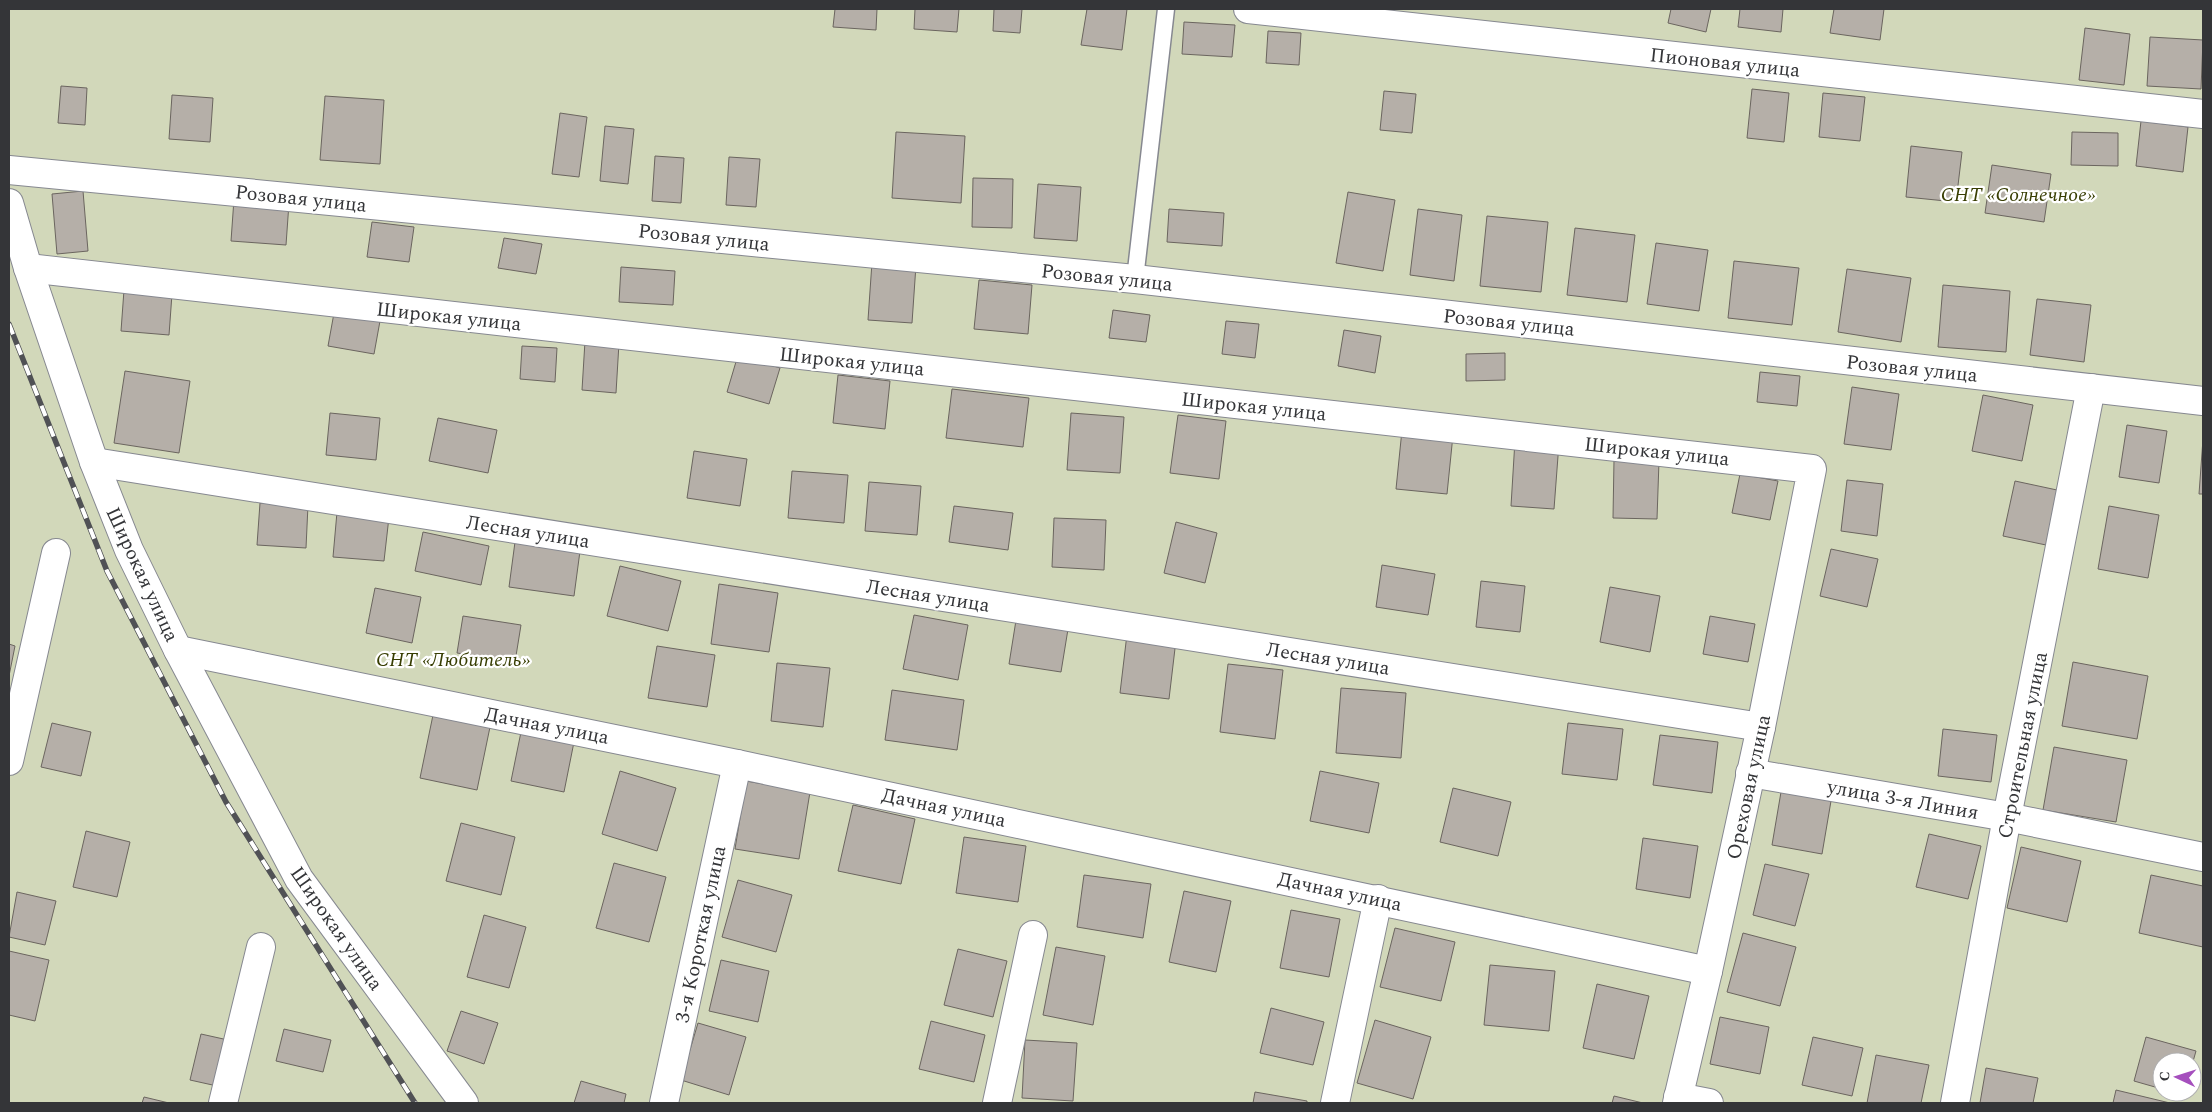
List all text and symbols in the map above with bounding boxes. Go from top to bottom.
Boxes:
street label: Пионовая улица [1648,40,1802,86]
street label: Розовая улица [234,177,368,221]
park label: СНТ «Солнечное» [1941,180,2096,210]
street label: Розовая улица [637,216,771,260]
street label: Розовая улица [1040,256,1174,300]
street label: Широкая улица [375,294,523,340]
street label: Розовая улица [1442,301,1576,345]
street label: Широкая улица [778,339,926,385]
street label: Розовая улица [1845,347,1979,391]
street label: Широкая улица [1180,384,1328,430]
street label: Широкая улица [1583,429,1731,475]
street label: Широкая улица [98,502,187,647]
street label: Лесная улица [464,507,592,557]
street label: Лесная улица [864,571,992,621]
street label: Лесная улица [1264,634,1392,684]
park label: СНТ «Любитель» [376,645,531,675]
street label: Строительная улица [1990,649,2056,841]
street label: Дачная улица [482,699,612,753]
street label: Ореховая улица [1719,712,1779,862]
street label: улица 3-я Линия [1824,772,1981,828]
street label: Дачная улица [879,780,1009,836]
street label: 3-я Короткая улица [668,843,734,1026]
street label: Широкая улица [282,860,390,997]
street label: Дачная улица [1275,864,1405,920]
north arrow [2152,1052,2202,1102]
text: С [2154,1070,2175,1082]

